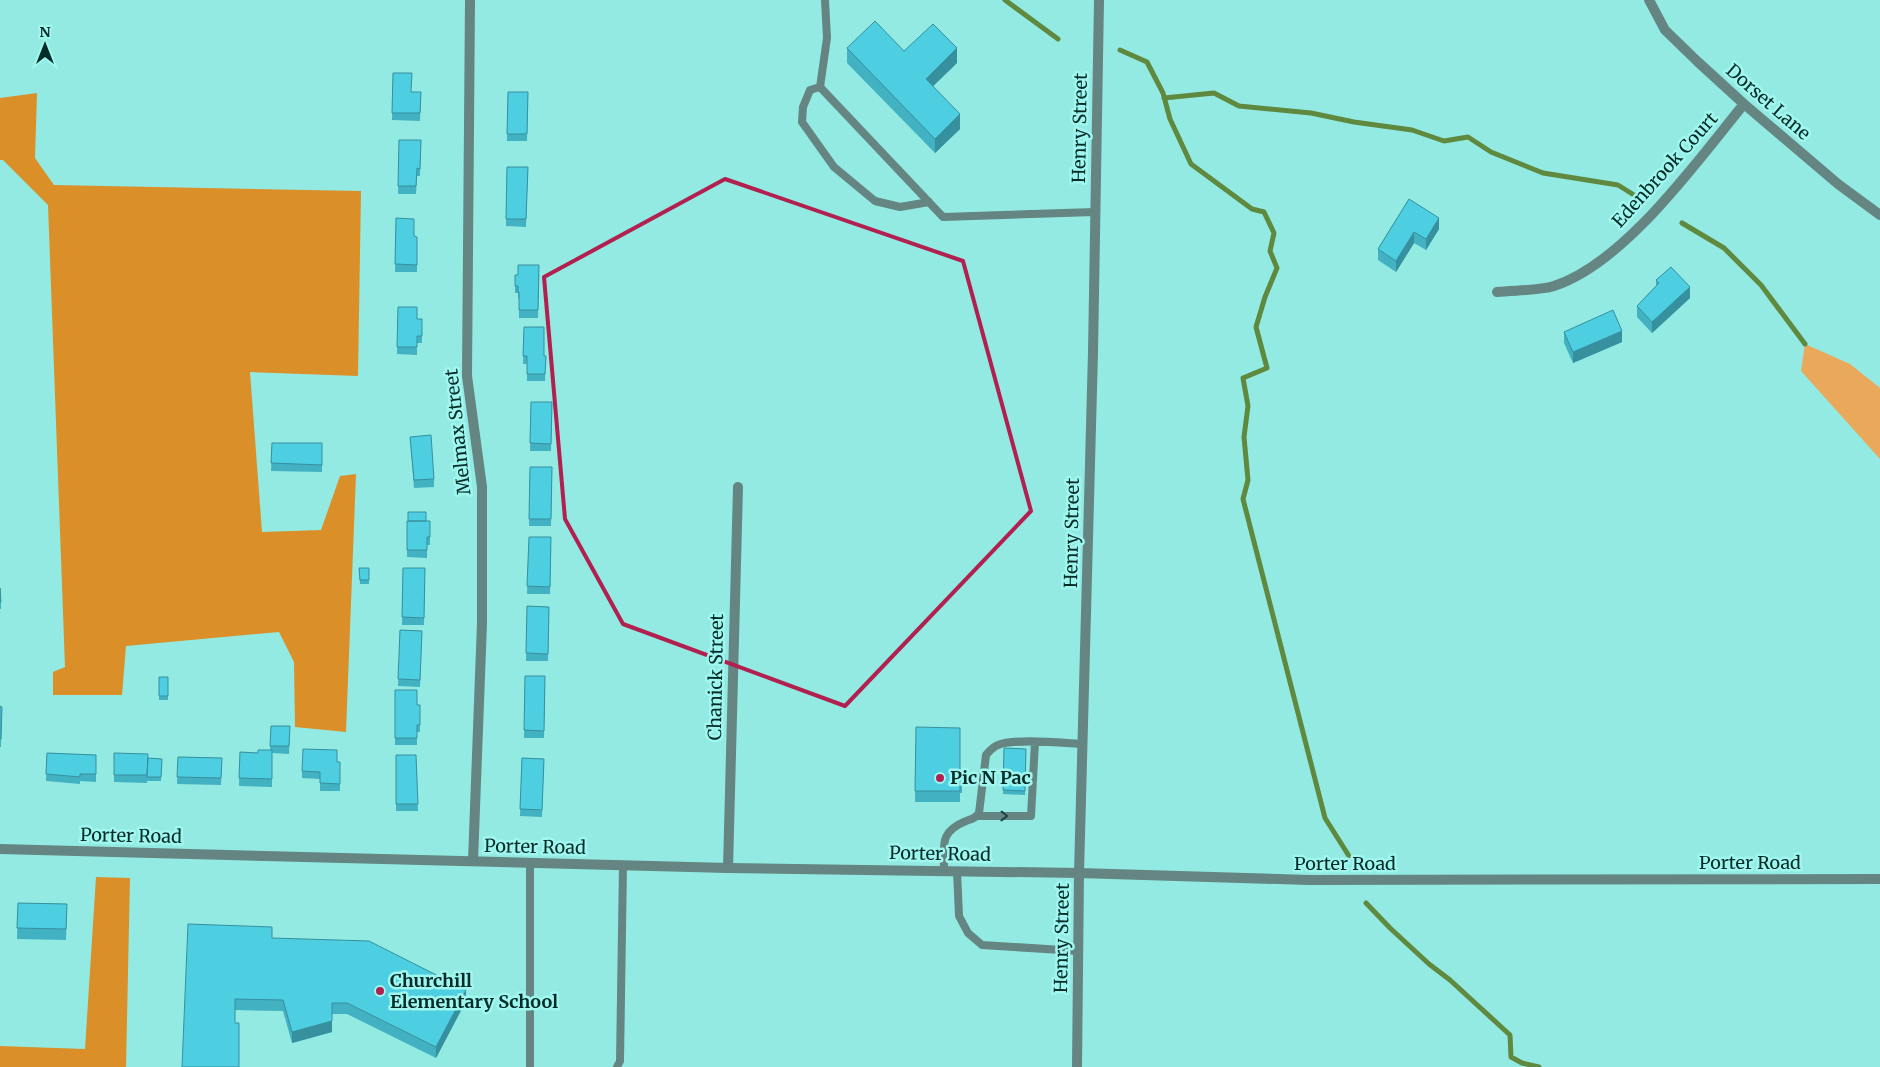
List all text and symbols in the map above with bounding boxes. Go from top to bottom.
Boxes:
north arrow [20,20,70,70]
text: N [39,23,51,41]
street label: Dorset Lane [1721,59,1815,145]
street label: Henry Street [1067,73,1092,183]
street label: Edenbrook Court [1607,107,1722,232]
street label: Melmax Street [439,368,476,496]
street label: Henry Street [1059,478,1084,588]
street label: Chanick Street [703,613,728,741]
place label: Pic N Pac [950,766,1031,789]
marker: Pic N Pac [934,772,946,784]
one-way arrow [1001,811,1009,821]
street label: Porter Road [80,823,182,848]
street label: Porter Road [484,834,586,859]
street label: Porter Road [889,841,991,866]
street label: Porter Road [1699,851,1801,874]
street label: Porter Road [1294,852,1396,875]
street label: Henry Street [1049,883,1074,993]
place label: Churchill Elementary School [390,969,558,1013]
marker: Churchill Elementary School [374,985,386,997]

